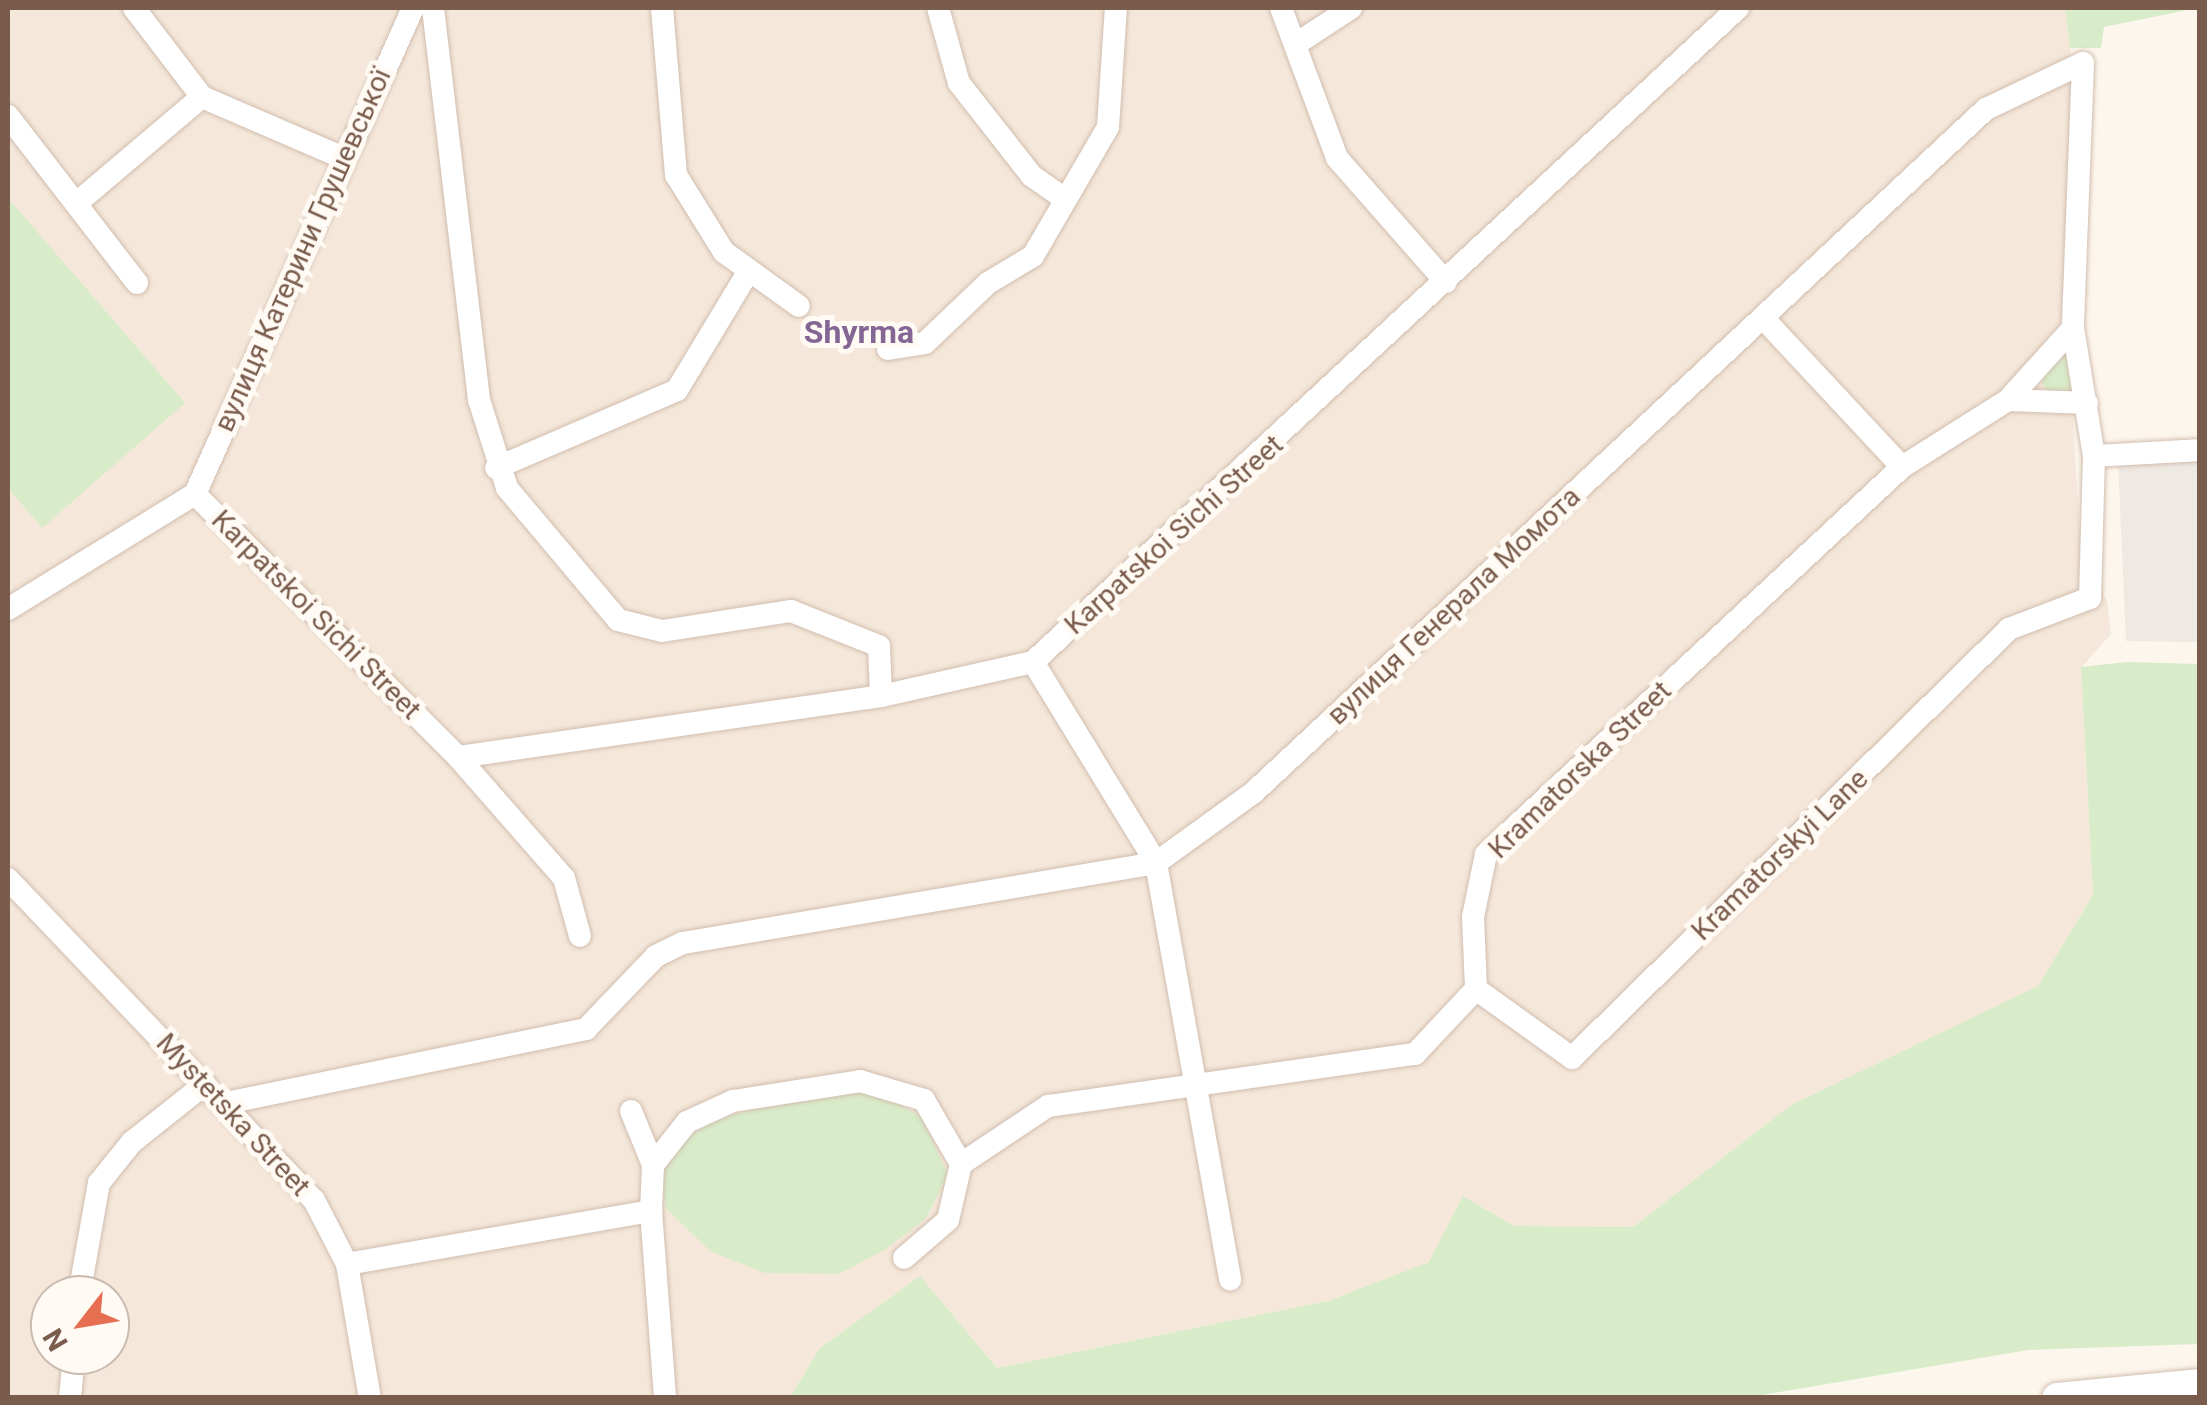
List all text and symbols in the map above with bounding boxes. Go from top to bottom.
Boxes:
street label: вулиця Катерини Грушевської [208,63,398,437]
district label: Shyrma [804,313,914,351]
street label: Karpatskoi Sichi Street [1058,428,1290,642]
street label: вулиця Генерала Момота [1321,480,1587,732]
street label: Karpatskoi Sichi Street [204,503,428,727]
street label: Kramatorska Street [1482,674,1678,866]
street label: Kramatorskyi Lane [1685,762,1875,948]
street label: Mystetska Street [149,1027,317,1203]
north arrow [30,1275,130,1375]
text: N [36,1323,75,1357]

